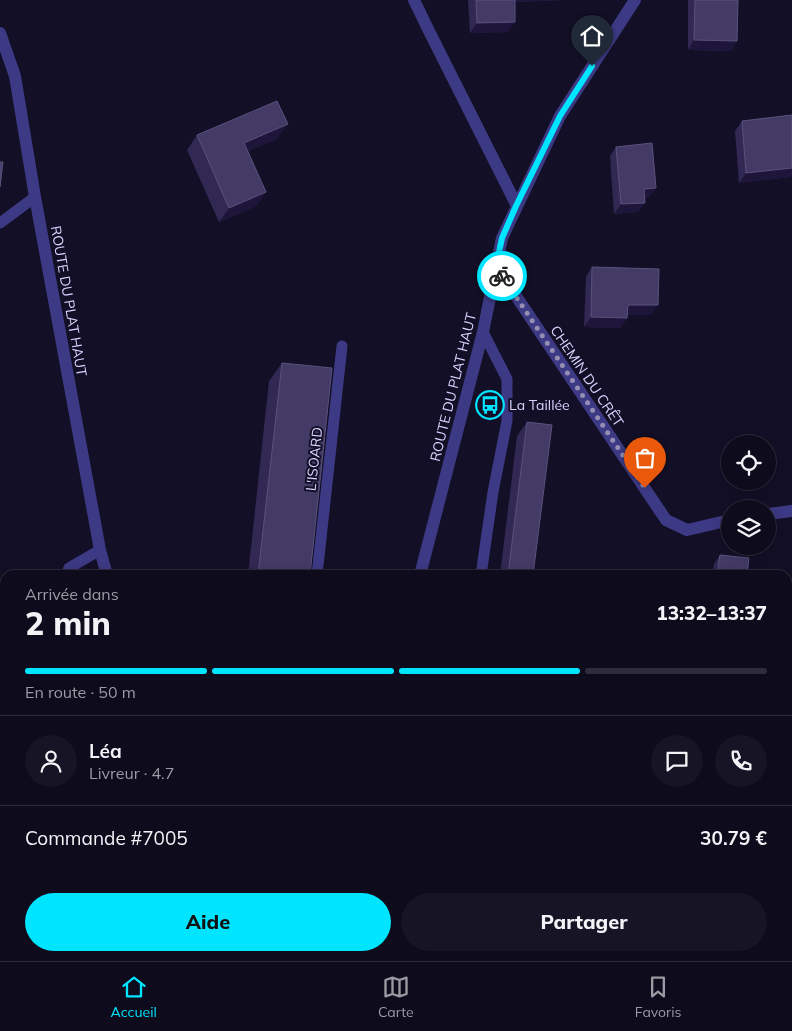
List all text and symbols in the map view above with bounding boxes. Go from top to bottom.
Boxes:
pin [571,15,613,66]
icon: home [578,22,606,50]
street label: ROUTE DU PLAT HAUT [47,224,91,378]
courier [477,251,527,301]
icon: bike [488,262,516,290]
street label: ROUTE DU PLAT HAUT [426,310,480,463]
street label: CHEMIN DU CRÊT [546,322,628,431]
bus stop icon: La Taillée [475,390,505,420]
place label: La Taillée [509,396,570,414]
street label: L'ISOARD [302,426,326,492]
map controls [721,435,776,555]
button: locate [721,435,776,490]
pin [624,437,666,488]
icon: bag [631,444,659,472]
button: layers [721,500,776,555]
text: Arrivée dans [25,584,119,604]
text: 13:32–13:37 [656,601,767,625]
text: 2 min [25,603,111,643]
text: En route · 50 m [25,682,136,702]
button: person [25,735,77,787]
button: chat [651,735,703,787]
button: phone [715,735,767,787]
text: Léa [89,739,122,763]
text: Livreur · 4.7 [89,763,174,783]
text: Commande #7005 [25,826,188,850]
text: 30.79 € [700,826,767,850]
button: Aide [25,893,391,951]
button: Partager [401,893,767,951]
tab: Accueil [111,973,157,1021]
tab: Carte [378,973,414,1021]
tab: Favoris [635,973,681,1021]

